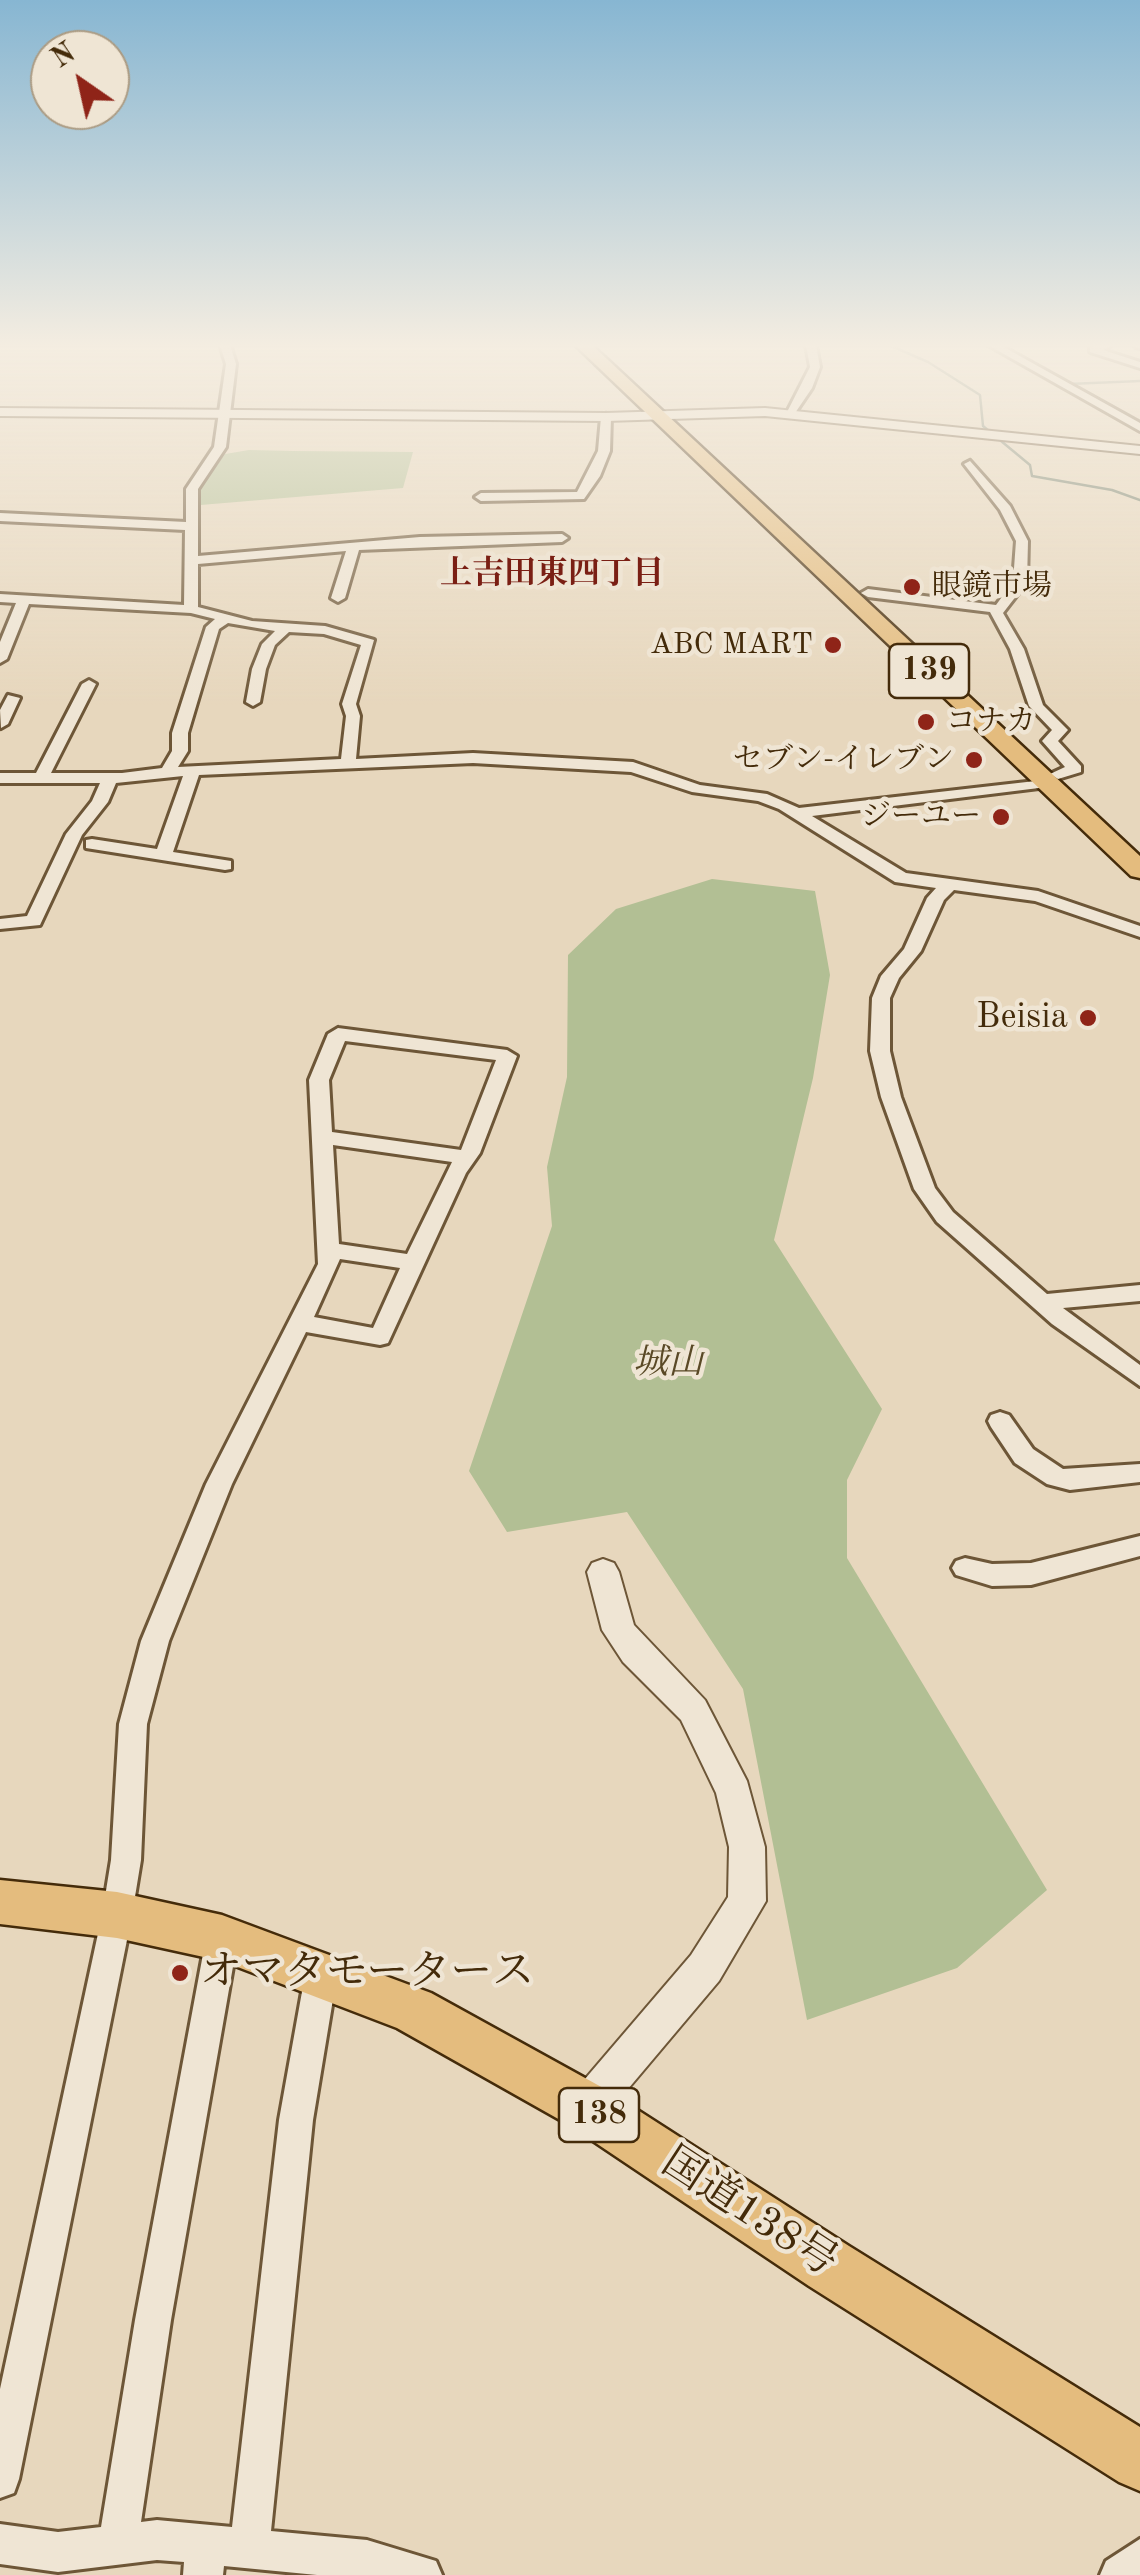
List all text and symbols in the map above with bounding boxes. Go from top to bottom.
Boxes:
north arrow [30,30,130,130]
text: N [48,39,81,74]
district label: 上吉田東四丁目 [440,556,664,594]
place label: 眼鏡市場 [932,569,1052,605]
marker: 眼鏡市場 [901,576,923,598]
place label: ABC MART [650,627,813,663]
marker: ABC MART [822,634,844,656]
road number: 139 [889,644,969,698]
place label: コナカ [946,704,1036,740]
marker: コナカ [915,711,937,733]
place label: セブン-イレブン [733,742,954,778]
marker: セブン-イレブン [963,749,985,771]
place label: ジーユー [861,799,981,835]
marker: ジーユー [990,806,1012,828]
place label: Beisia [976,997,1068,1039]
marker: Beisia [1077,1007,1099,1029]
park label: 城山 [633,1343,703,1385]
place label: オマタモータース [200,1948,534,1998]
marker: オマタモータース [169,1962,191,1984]
road number: 138 [559,2088,639,2142]
street label: 国道138号 [652,2138,846,2288]

